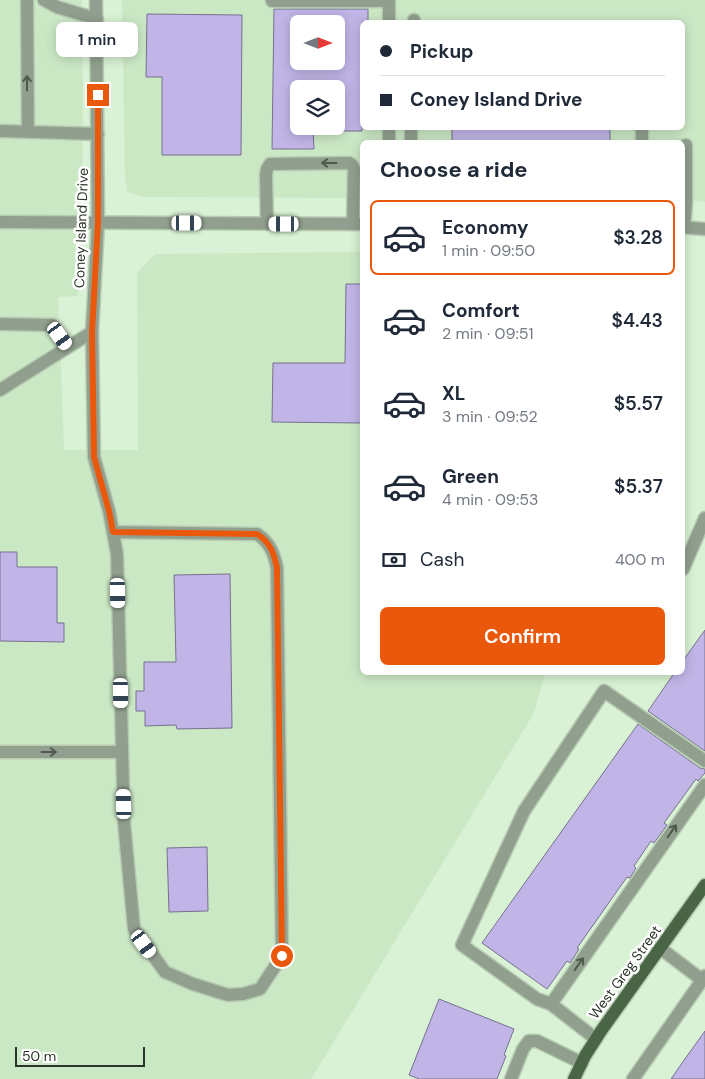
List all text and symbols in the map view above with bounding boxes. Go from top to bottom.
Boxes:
north arrow [290,15,345,70]
map controls [290,15,345,135]
callout: 1 min [57,22,139,58]
text: 1 min [78,29,116,50]
text: Pickup [410,39,474,64]
one-way arrow [22,75,32,92]
button: layers [290,80,345,135]
route end [87,84,109,106]
text: Coney Island Drive [410,87,583,112]
text: Choose a ride [380,155,528,184]
one-way arrow [321,158,337,168]
street label: Coney Island Drive [70,168,92,288]
icon: car [382,215,427,260]
text: Economy [442,215,529,240]
car [172,216,202,231]
car [269,217,299,232]
text: $3.28 [613,225,663,250]
text: 1 min · 09:50 [442,240,535,261]
icon: car [382,298,427,343]
text: Comfort [442,298,520,323]
text: $4.43 [612,308,663,333]
car [45,319,74,353]
text: 2 min · 09:51 [442,323,533,344]
icon: car [382,381,427,426]
text: XL [442,381,465,406]
text: $5.57 [614,391,663,416]
text: 3 min · 09:52 [442,406,538,427]
icon: car [382,464,427,509]
text: Green [442,464,499,489]
text: $5.37 [614,474,663,499]
text: 4 min · 09:53 [442,489,538,510]
icon: cash [380,546,408,574]
text: Cash [420,547,464,572]
text: 400 m [615,549,665,570]
car [110,578,125,608]
button: Confirm [380,607,665,665]
car [113,678,128,708]
one-way arrow [40,747,56,757]
car [115,789,132,819]
one-way arrow [667,825,677,839]
street label: West Greg Street [585,922,665,1022]
car [129,927,158,961]
route start [271,945,293,967]
one-way arrow [574,958,584,972]
scale bar [15,1044,145,1067]
text: 50 m [22,1047,56,1065]

